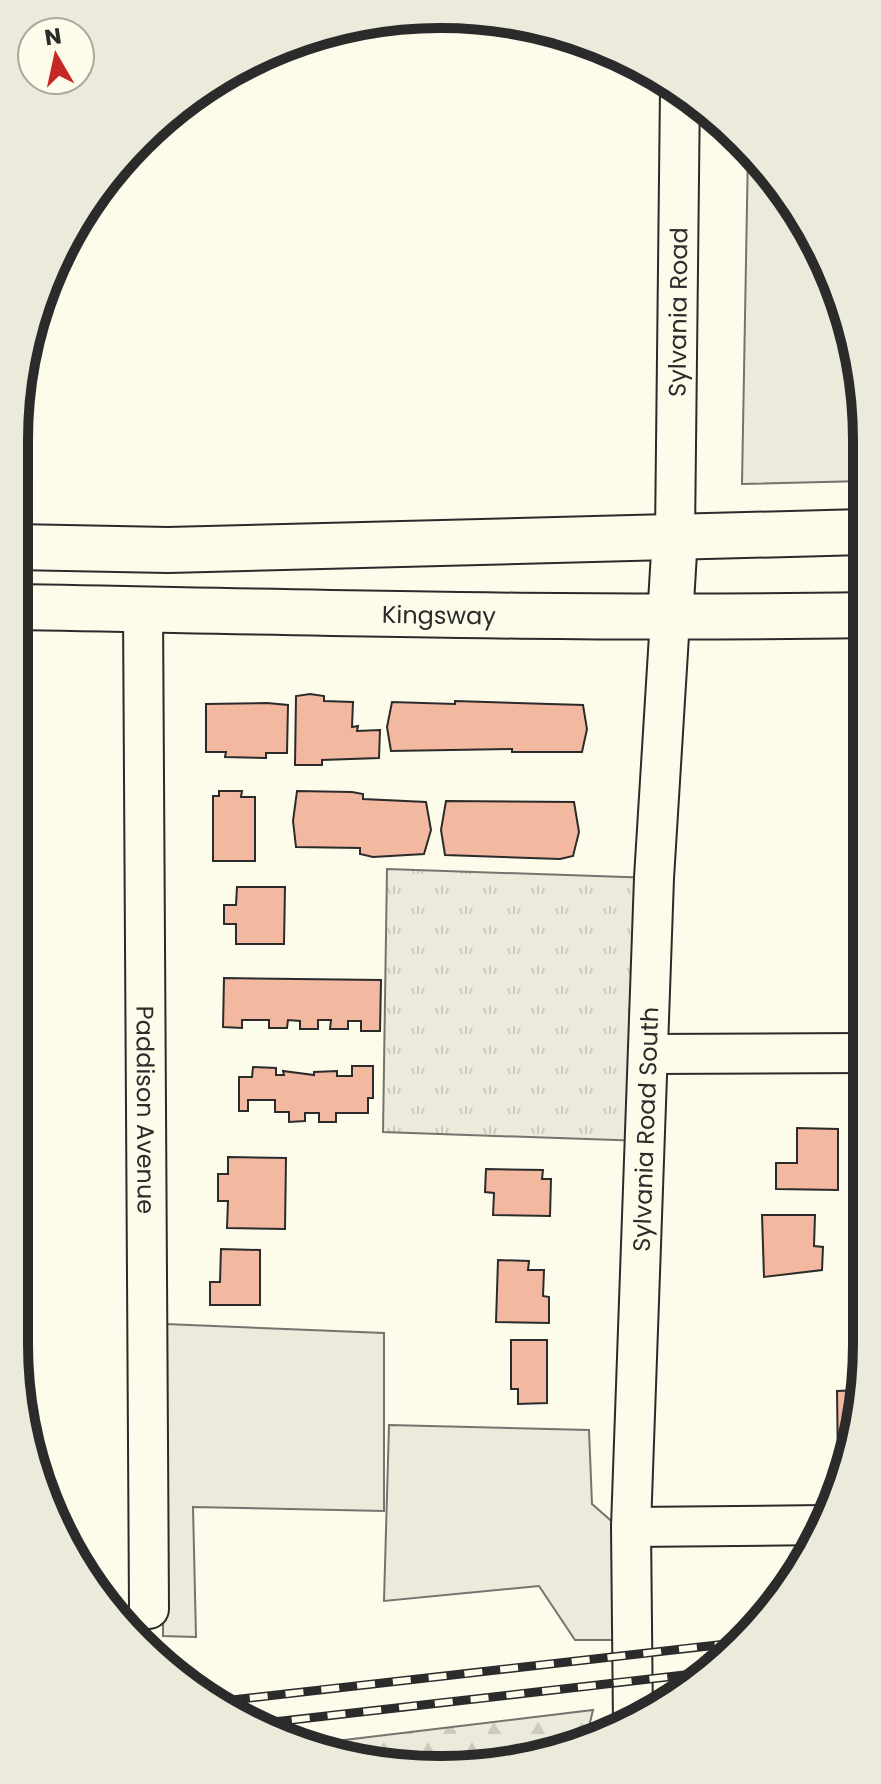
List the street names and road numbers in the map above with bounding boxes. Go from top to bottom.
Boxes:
street label: Sylvania Road [660,227,695,397]
street label: Kingsway [382,597,497,632]
street label: Paddison Avenue [129,1006,163,1214]
street label: Sylvania Road South [624,1006,666,1252]

